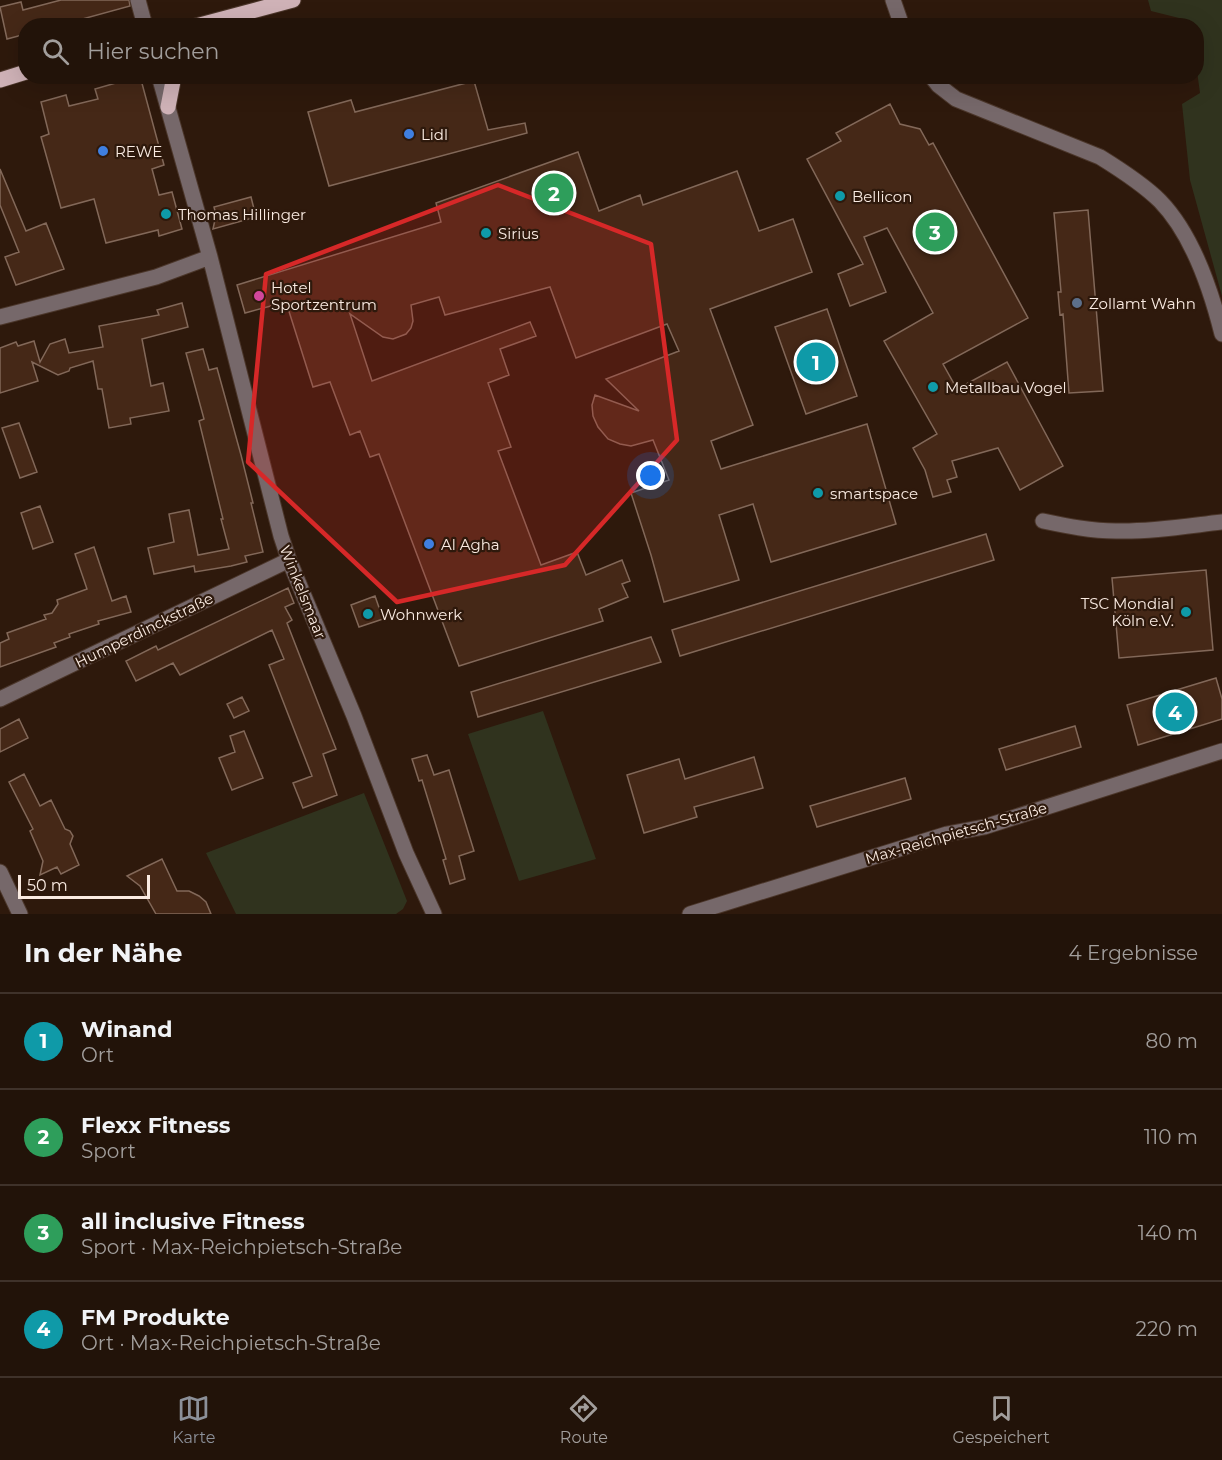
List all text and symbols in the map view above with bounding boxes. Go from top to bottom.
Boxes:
search box [18,18,1204,84]
icon: search [39,35,72,68]
text: Hier suchen [87,38,219,65]
place label: Lidl [421,125,448,144]
marker: Lidl [402,127,416,141]
place label: REWE [115,142,162,161]
marker: REWE [96,144,110,158]
pin: 2 [534,170,574,216]
place label: Bellicon [852,187,912,206]
marker: Bellicon [833,189,847,203]
place label: Thomas Hillinger [178,205,306,224]
marker: Thomas Hillinger [159,207,173,221]
pin: 3 [916,210,954,254]
place label: Sirius [498,224,539,243]
marker: Sirius [479,226,493,240]
place label: Hotel Sportzentrum [271,278,377,314]
marker: Hotel Sportzentrum [252,289,266,303]
place label: Zollamt Wahn [1089,294,1196,313]
marker: Zollamt Wahn [1070,296,1084,310]
pin: 1 [796,340,836,385]
place label: Metallbau Vogel [945,378,1067,397]
marker: Metallbau Vogel [926,380,940,394]
your location [636,461,665,490]
place label: smartspace [830,484,918,503]
marker: smartspace [811,486,825,500]
place label: Al Agha [441,535,500,554]
marker: Al Agha [422,537,436,551]
street label: Winkelsmaar [276,542,330,642]
street label: Humperdinckstraße [72,588,216,672]
place label: TSC Mondial Köln e.V. [1081,594,1174,630]
place label: Wohnwerk [380,605,462,624]
marker: TSC Mondial Köln e.V. [1179,605,1193,619]
marker: Wohnwerk [361,607,375,621]
pin: 4 [1156,690,1194,734]
street label: Max-Reichpietsch-Straße [863,798,1049,868]
scale bar [18,872,150,900]
text: 50 m [27,876,68,895]
text: In der Nähe [24,937,182,969]
text: 4 Ergebnisse [1069,941,1198,965]
text: Winand [81,1016,172,1043]
text: 1 [40,1029,47,1053]
text: 80 m [1146,1029,1198,1053]
text: Ort [81,1043,114,1067]
text: Flexx Fitness [81,1112,230,1139]
text: 2 [38,1125,49,1149]
text: 110 m [1144,1125,1198,1149]
text: Sport [81,1139,136,1163]
text: all inclusive Fitness [81,1208,305,1235]
text: 3 [38,1221,49,1245]
text: 140 m [1138,1221,1198,1245]
text: Sport · Max-Reichpietsch-Straße [81,1235,402,1259]
text: FM Produkte [81,1304,230,1331]
text: 4 [37,1317,50,1341]
text: 220 m [1136,1317,1198,1341]
text: Ort · Max-Reichpietsch-Straße [81,1331,381,1355]
tab: Karte [172,1392,215,1447]
tab: Route [560,1392,608,1447]
tab: Gespeichert [953,1392,1050,1447]

